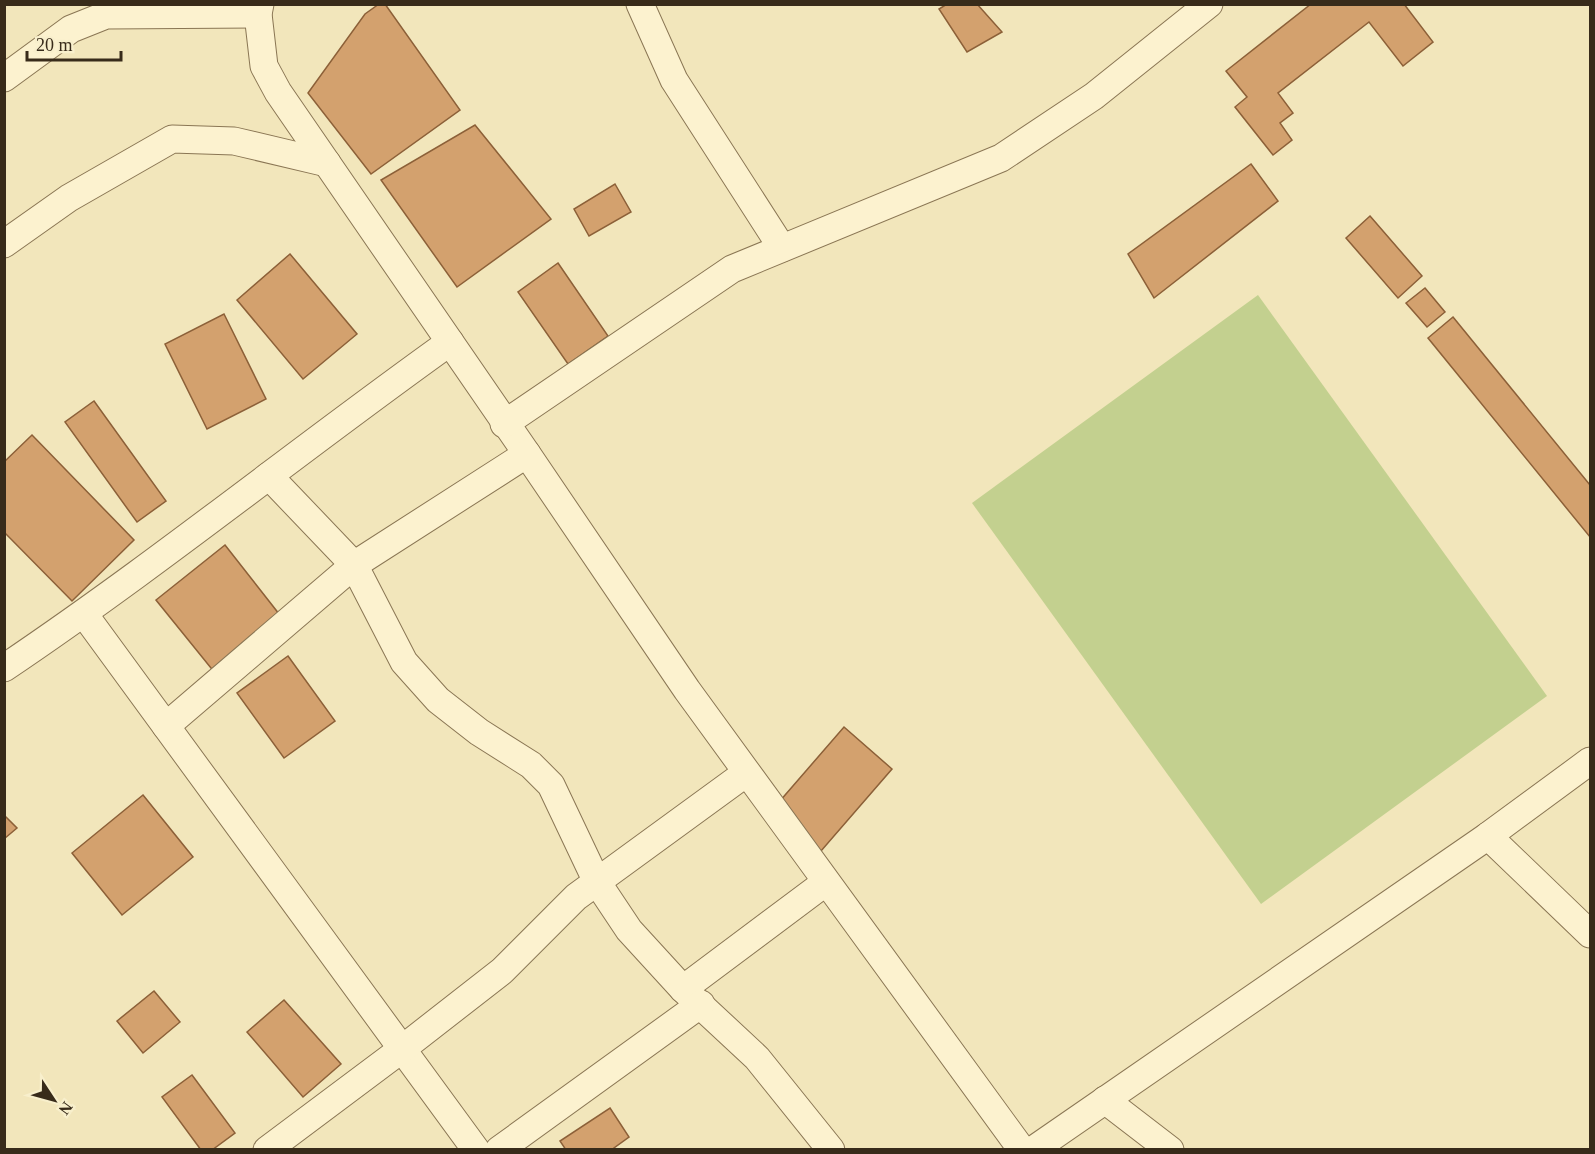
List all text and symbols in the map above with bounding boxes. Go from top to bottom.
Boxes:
scale bar [27,24,122,62]
text: 20 m [36,35,73,55]
north arrow [24,1070,84,1130]
text: N [55,1099,76,1119]

